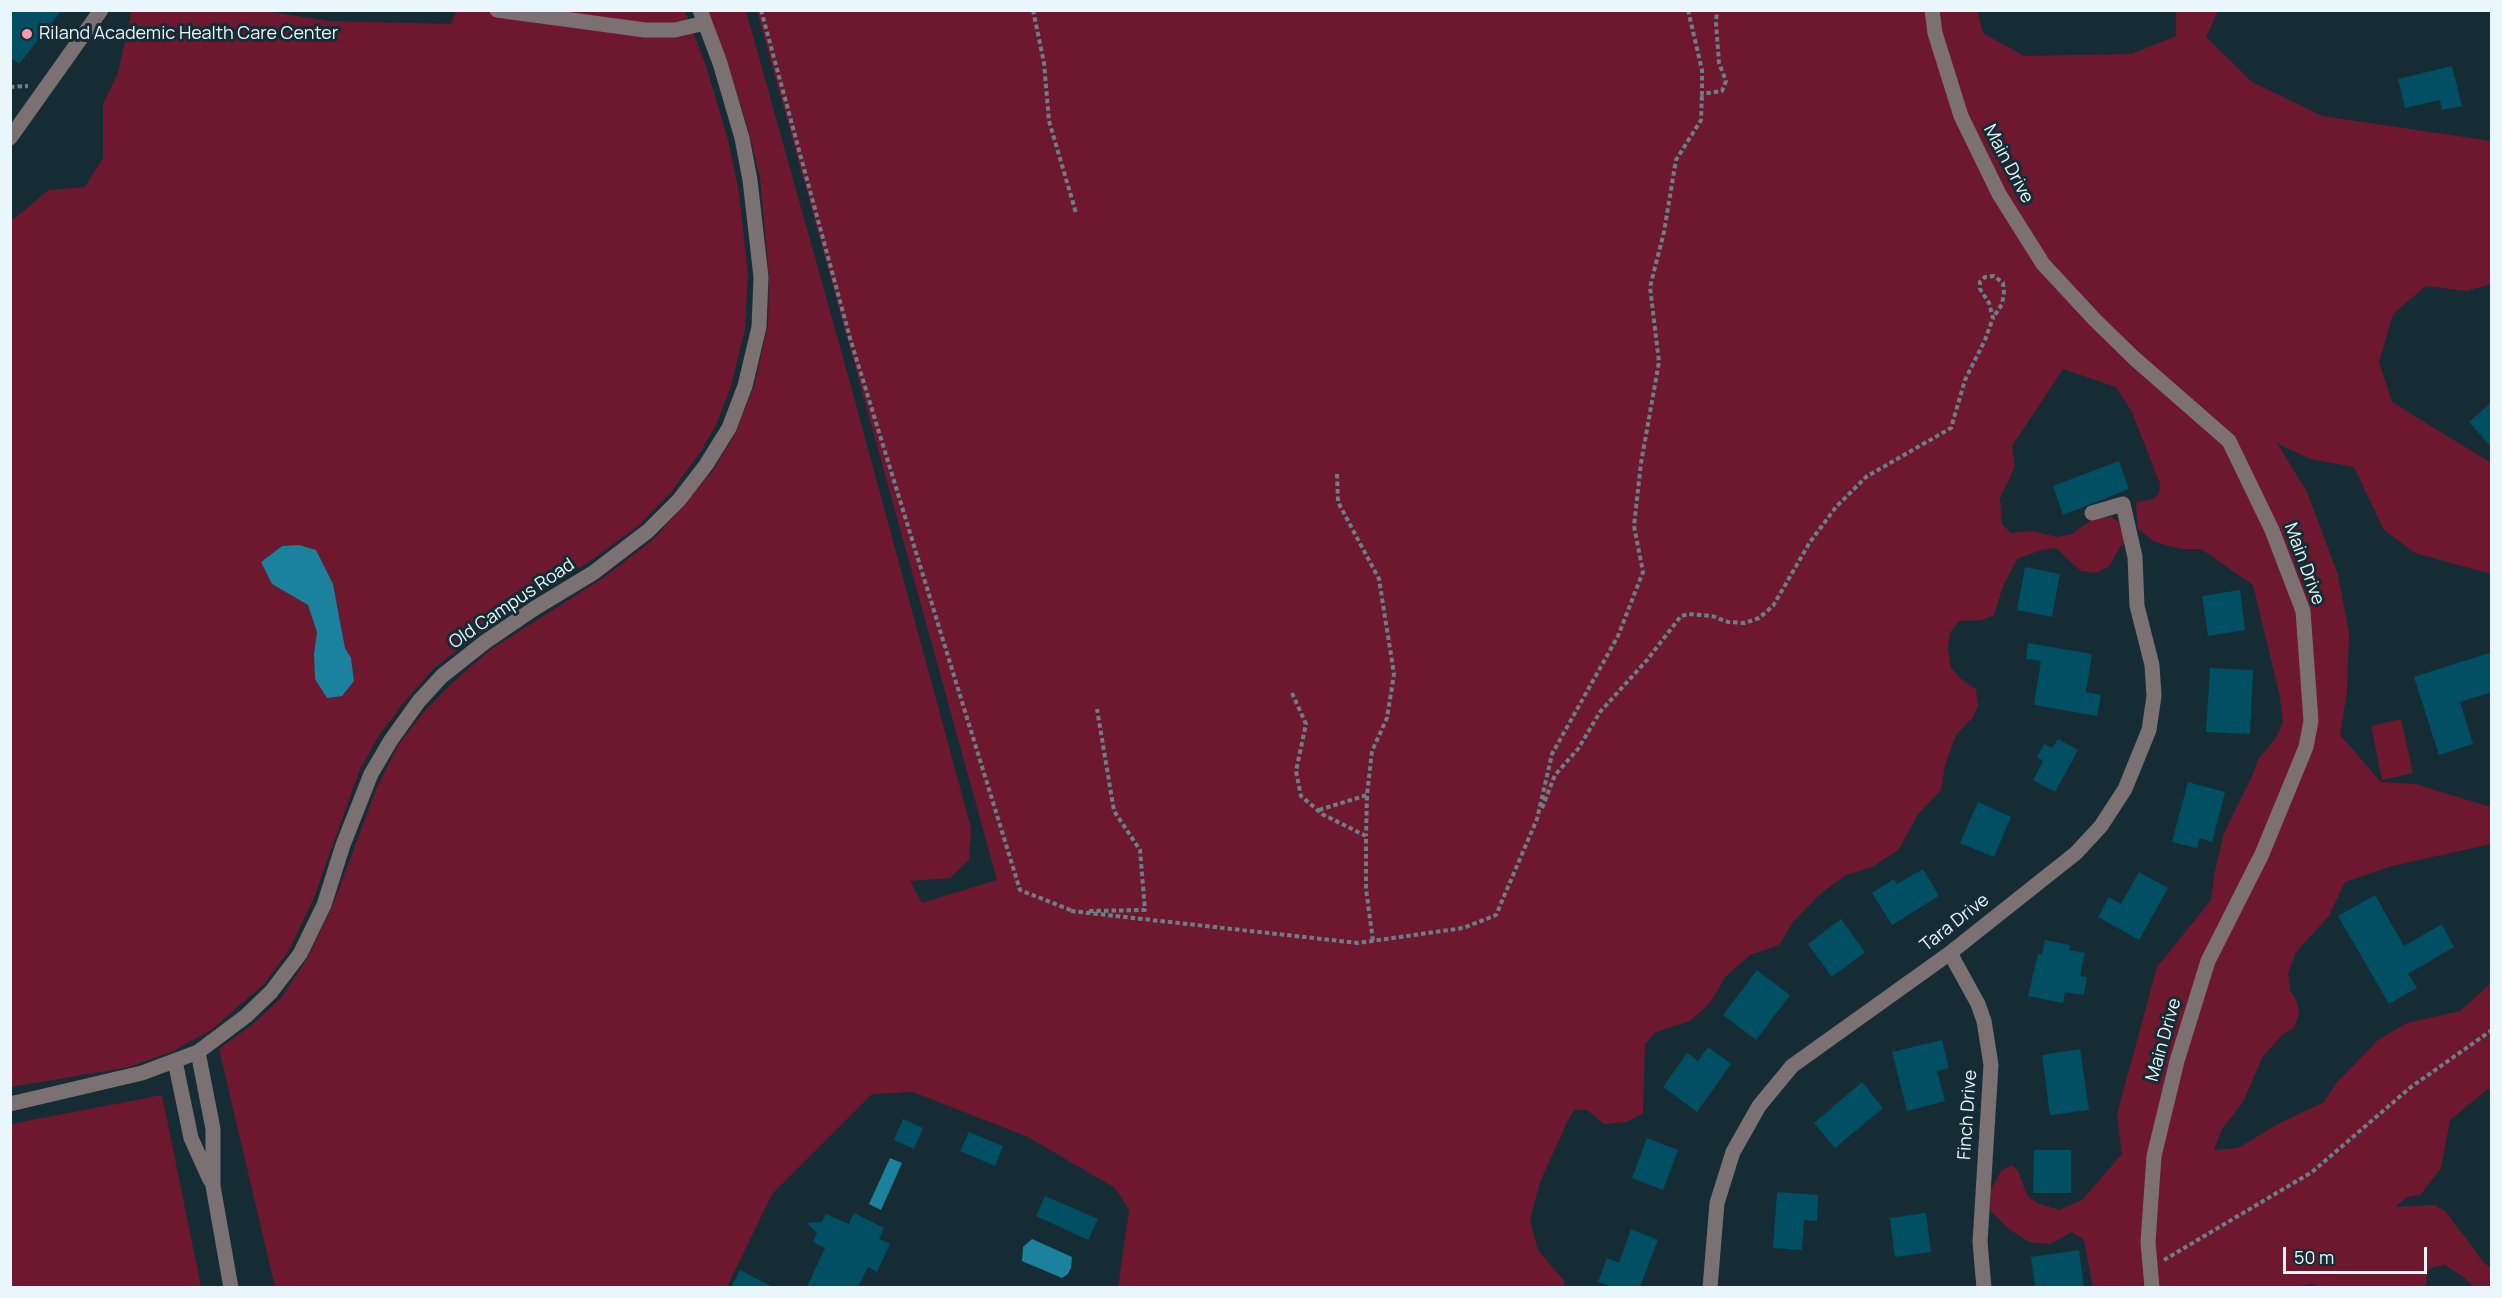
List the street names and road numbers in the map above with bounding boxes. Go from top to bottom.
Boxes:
street label: Main Drive [1978,121,2038,207]
street label: Main Drive [2279,520,2329,608]
street label: Old Campus Road [445,554,579,654]
street label: Tara Drive [1916,889,1994,957]
street label: Main Drive [2142,996,2186,1084]
street label: Finch Drive [1954,1069,1982,1161]

